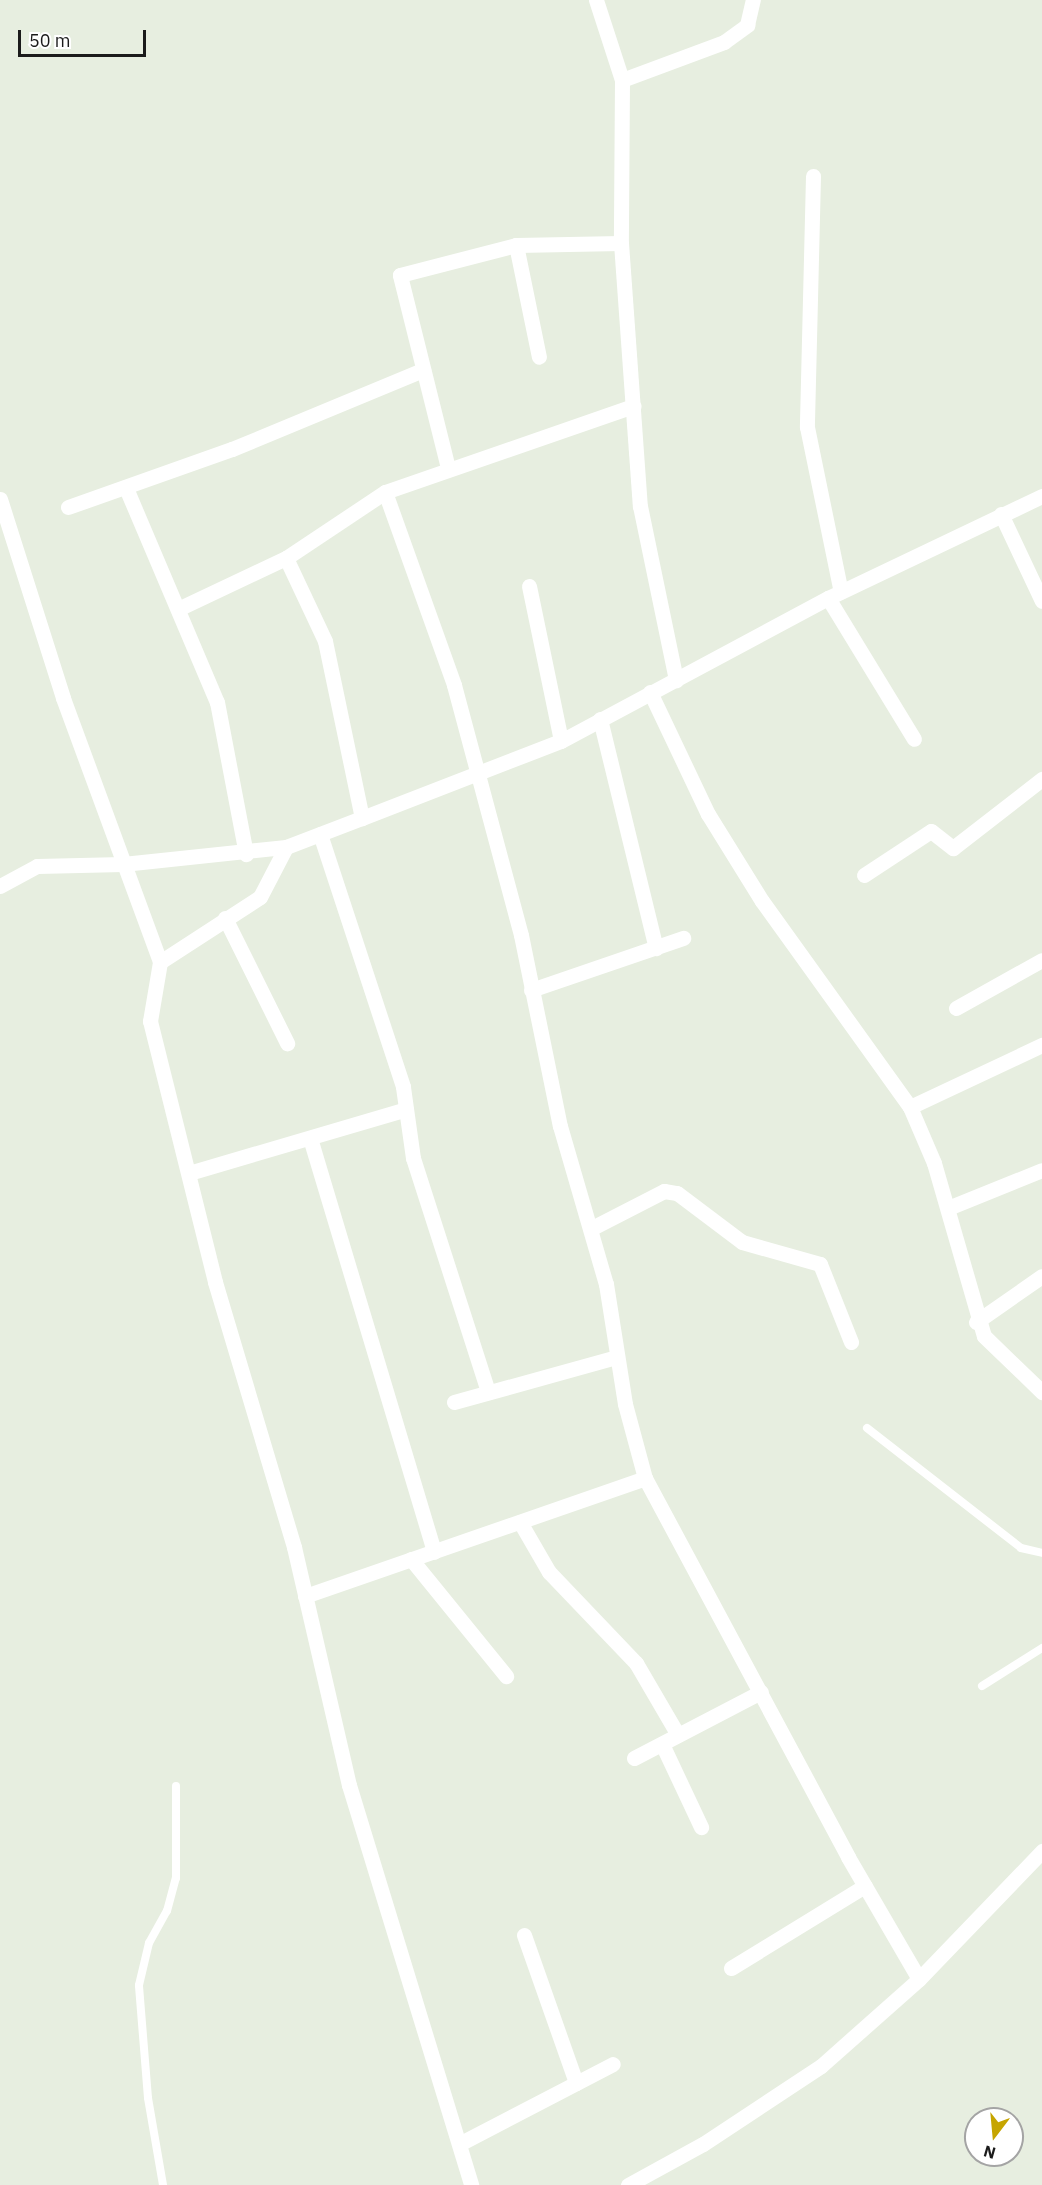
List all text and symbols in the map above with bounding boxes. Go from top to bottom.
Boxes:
scale bar [21,18,148,56]
text: 50 m [29,29,71,52]
north arrow [964,2107,1024,2167]
text: N [981,2141,998,2164]

